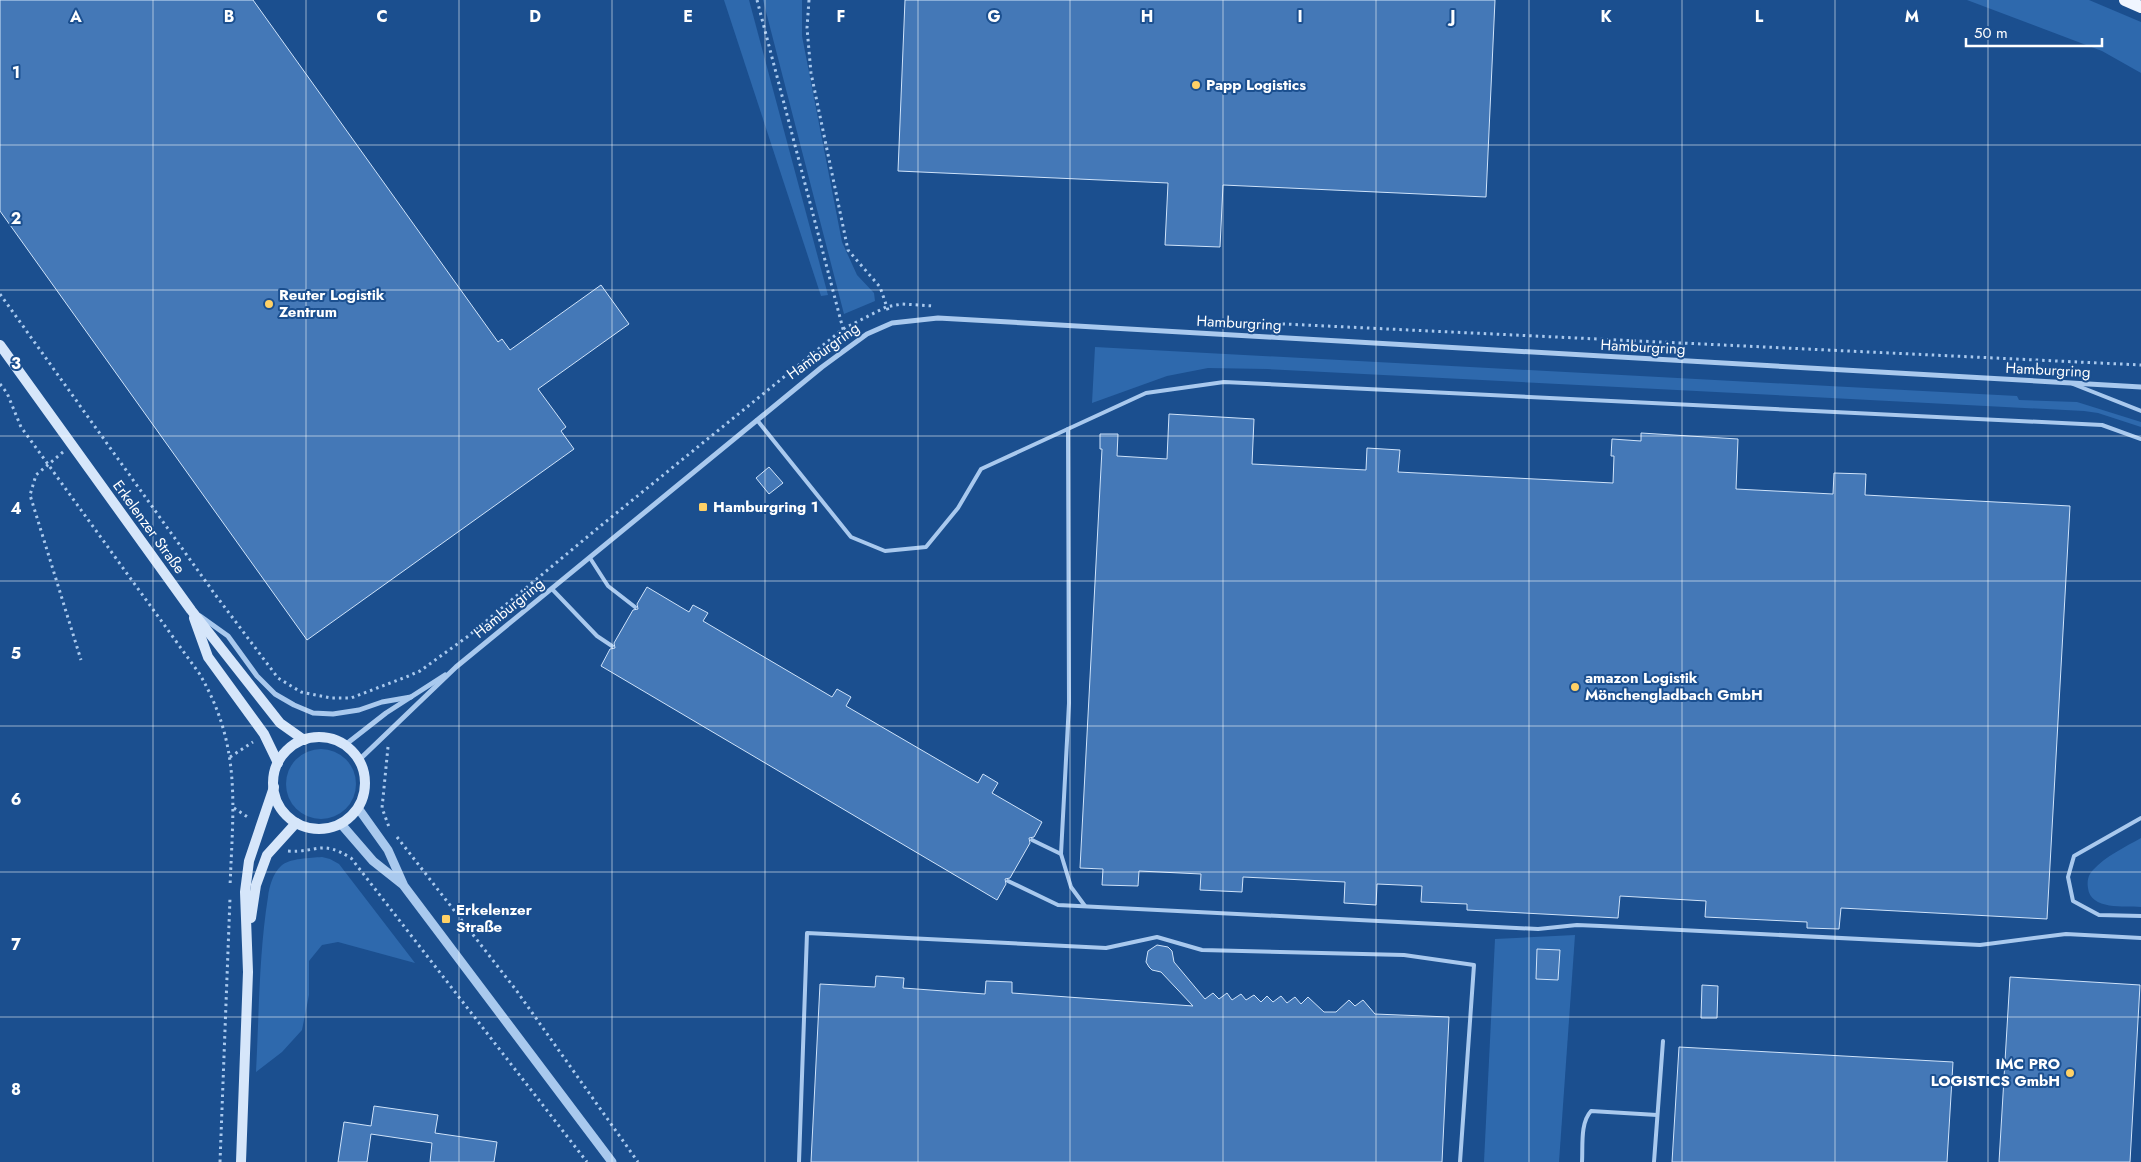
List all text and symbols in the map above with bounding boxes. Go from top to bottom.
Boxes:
text: A [69,5,82,28]
text: B [224,5,234,28]
text: C [376,5,388,28]
text: D [529,5,541,28]
text: E [683,5,693,28]
text: F [837,5,845,28]
text: G [987,5,1001,28]
text: H [1141,5,1153,28]
text: I [1297,5,1303,28]
text: J [1447,5,1456,28]
text: K [1600,5,1612,28]
text: L [1755,5,1764,28]
text: M [1905,5,1919,28]
scale bar [1966,15,2102,47]
text: 50 m [1974,22,2008,44]
text: 1 [12,61,20,84]
place label: Papp Logistics [1206,74,1306,96]
marker: Papp Logistics [1190,79,1202,91]
text: 2 [11,207,21,230]
place label: Reuter Logistik Zentrum [279,284,385,323]
marker: Reuter Logistik Zentrum [263,298,275,310]
street label: Hamburgring [1196,310,1282,336]
street label: Hamburgring [782,317,864,385]
street label: Hamburgring [1600,334,1686,360]
text: 3 [11,352,21,375]
street label: Hamburgring [2005,357,2091,383]
street label: Erkelenzer Straße [107,476,191,579]
place label: Hamburgring 1 [713,496,818,518]
text: 4 [10,497,22,520]
marker: Hamburgring 1 [697,501,709,513]
street label: Hamburgring [469,573,549,643]
text: 5 [11,642,21,665]
place label: amazon Logistik Mönchengladbach GmbH [1585,667,1763,706]
marker: amazon Logistik Mönchengladbach GmbH [1569,681,1581,693]
text: 6 [11,788,21,811]
place label: Erkelenzer Straße [456,899,533,938]
marker: Erkelenzer Straße [440,913,452,925]
text: 7 [11,933,21,956]
place label: IMC PRO LOGISTICS GmbH [1931,1053,2060,1092]
marker: IMC PRO LOGISTICS GmbH [2064,1067,2076,1079]
text: 8 [11,1078,21,1101]

